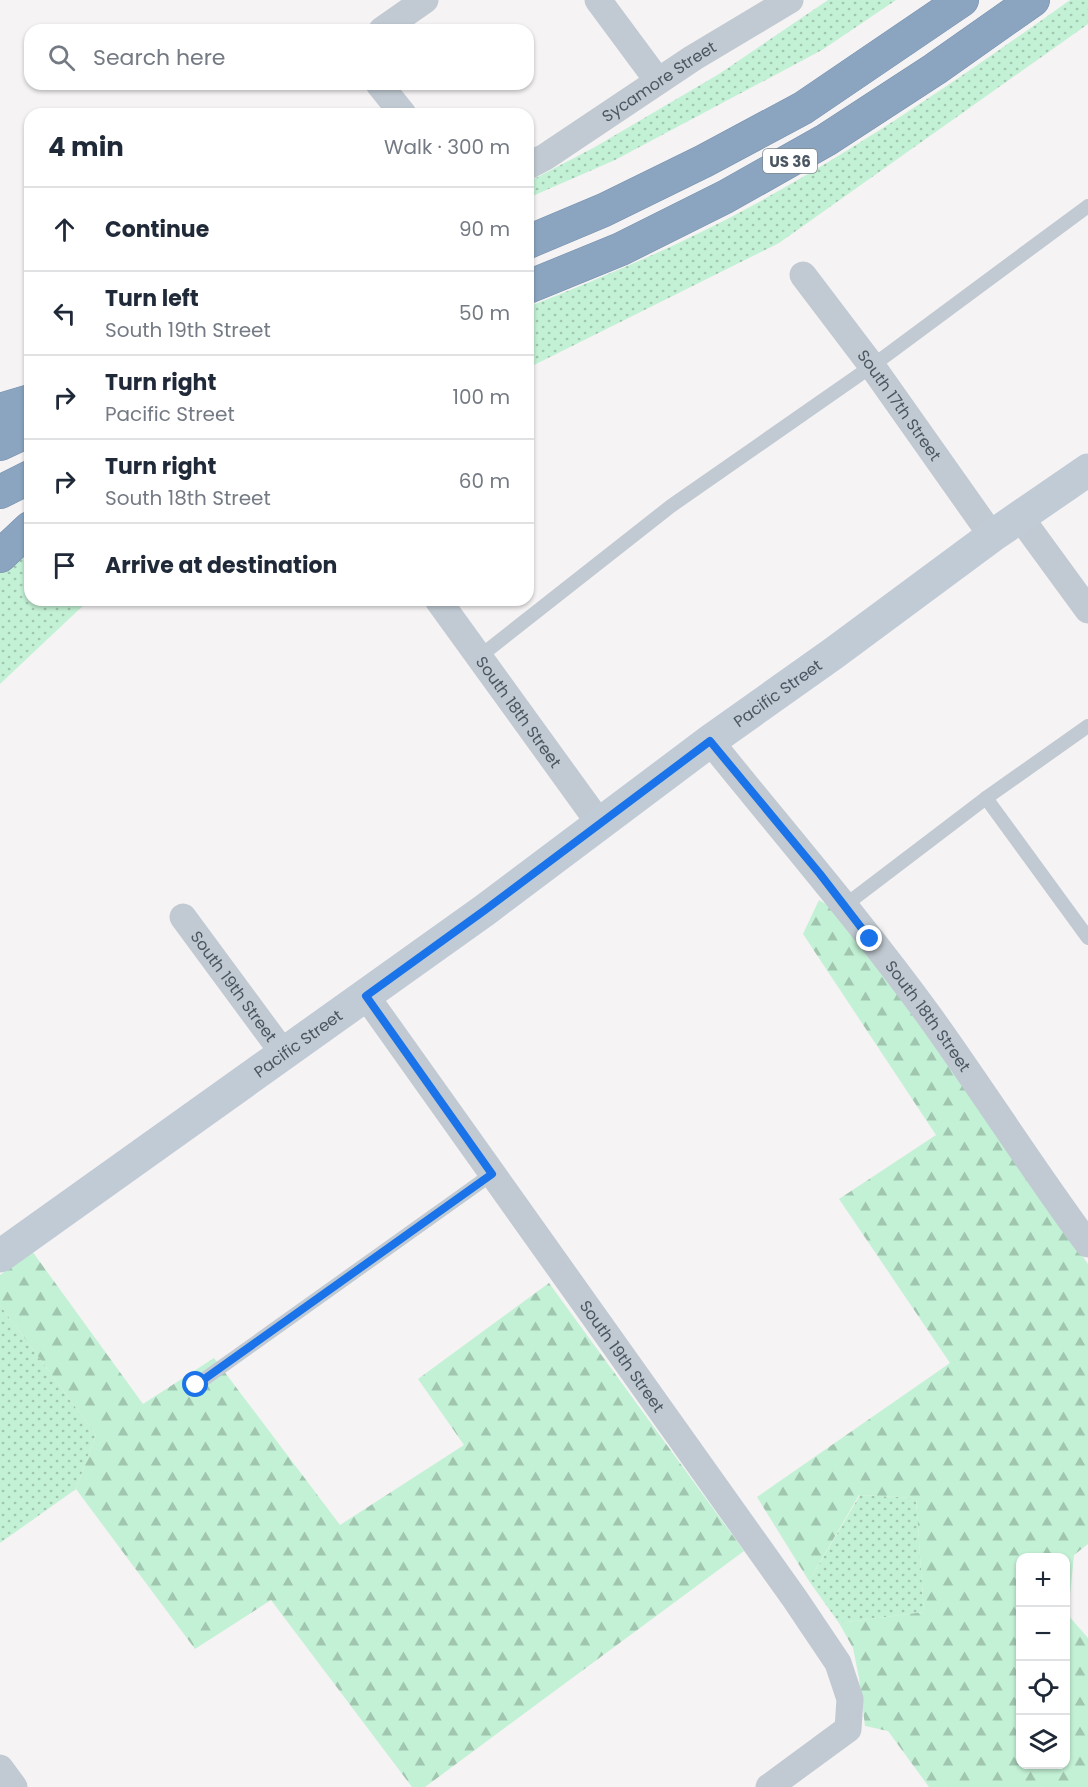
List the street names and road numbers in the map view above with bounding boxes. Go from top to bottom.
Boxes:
street label: Sycamore Street [597,35,721,127]
road number: US 36 [763,149,817,173]
street label: South 17th Street [852,345,947,465]
street label: South 18th Street [471,651,567,772]
street label: Pacific Street [729,654,827,732]
street label: South 19th Street [185,926,283,1047]
street label: South 18th Street [880,955,977,1076]
street label: Pacific Street [249,1004,347,1083]
street label: South 19th Street [574,1295,670,1417]

